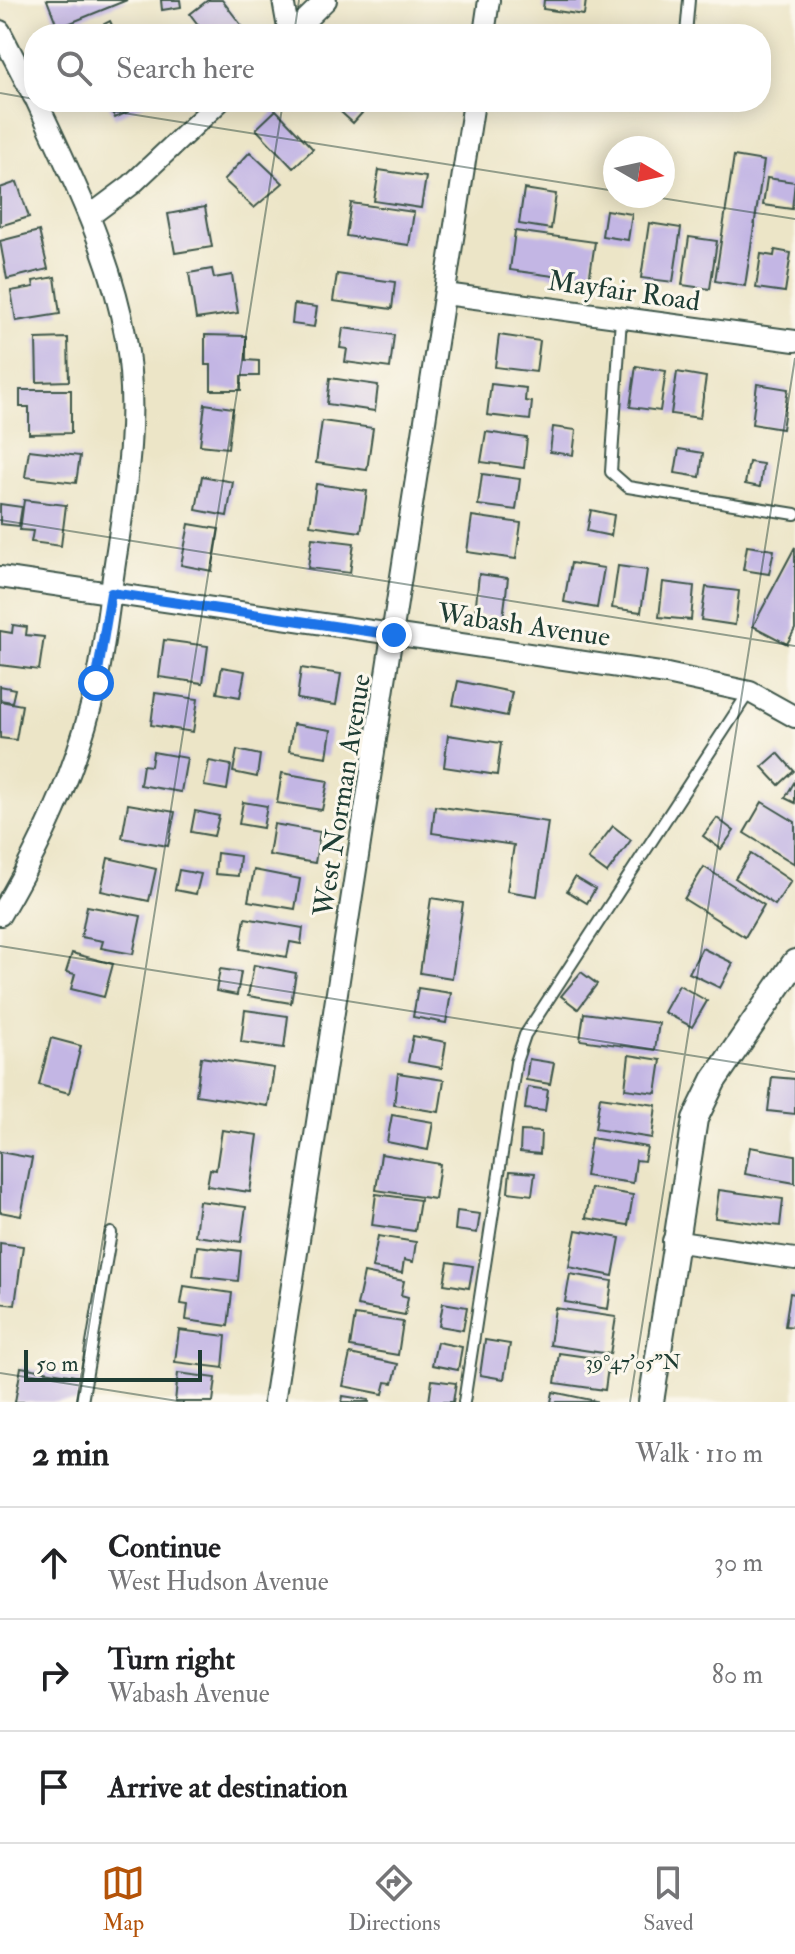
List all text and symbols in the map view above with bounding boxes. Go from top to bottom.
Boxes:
search box [24,24,771,112]
icon: search [52,46,96,90]
text: Search here [116,50,255,87]
north arrow [603,136,675,208]
street label: Mayfair Road [545,263,702,320]
street label: Wabash Avenue [434,596,613,655]
route end [376,617,412,653]
route start [78,665,114,701]
street label: West Norman Avenue [306,671,379,920]
scale bar [24,1346,202,1382]
text: 50 m [36,1350,78,1378]
text: 39°47'05"N [585,1350,681,1375]
text: 2 min [32,1433,109,1476]
text: Walk · 110 m [636,1438,763,1470]
text: Continue [108,1529,221,1566]
icon: ahead [32,1541,76,1585]
text: 30 m [714,1547,763,1579]
text: West Hudson Avenue [108,1566,329,1598]
text: Turn right [108,1641,235,1678]
icon: right [32,1653,76,1697]
text: 80 m [712,1659,763,1691]
text: Wabash Avenue [108,1678,270,1710]
icon: arrive [32,1765,76,1809]
text: Arrive at destination [108,1769,348,1806]
tab: Map [101,1861,145,1937]
tab: Directions [348,1861,441,1937]
tab: Saved [643,1861,694,1937]

